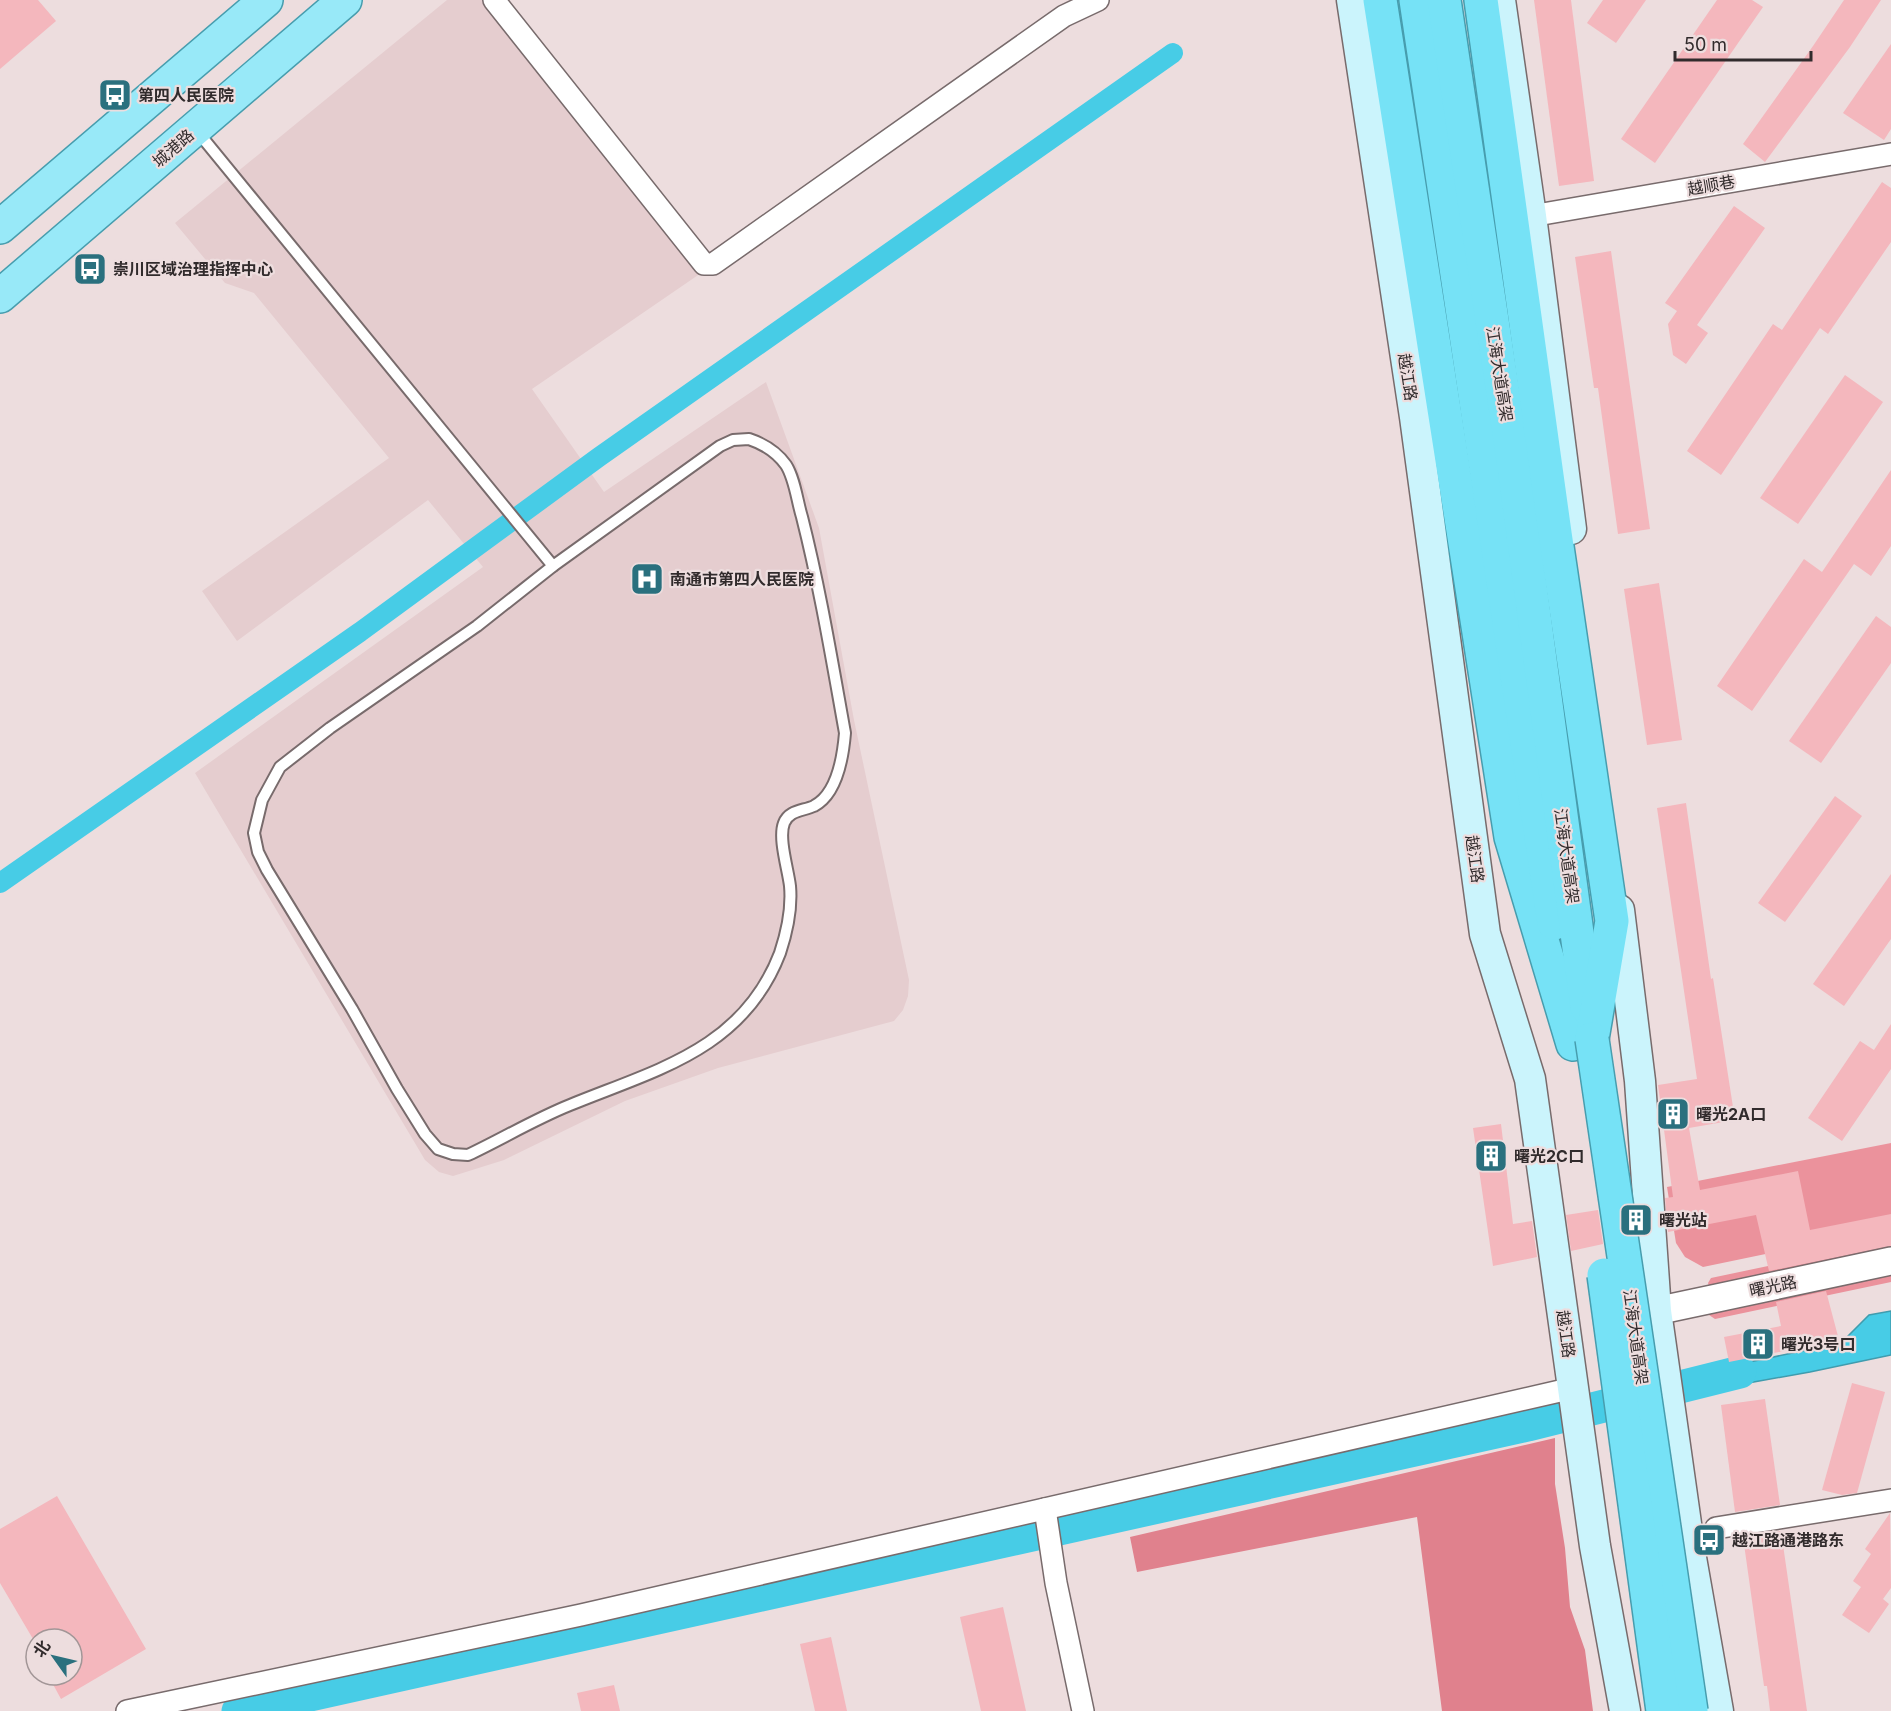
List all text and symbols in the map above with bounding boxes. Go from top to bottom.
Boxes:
scale bar [1675,24,1812,62]
text: 50 m [1684,34,1727,55]
bus stop icon: 第四人民医院 [97,77,133,113]
place label: 第四人民医院 [138,85,234,105]
street label: 城港路 [148,125,198,171]
street label: 越顺巷 [1686,171,1736,199]
bus stop icon: 崇川区域治理指挥中心 [72,251,108,287]
place label: 崇川区域治理指挥中心 [113,259,273,279]
street label: 江海大道高架 [1483,325,1517,423]
street label: 越江路 [1394,352,1422,402]
hospital icon: 南通市第四人民医院 [629,561,665,597]
place label: 南通市第四人民医院 [670,569,814,589]
street label: 江海大道高架 [1550,807,1584,905]
street label: 越江路 [1462,834,1488,884]
building icon: 曙光2A口 [1655,1096,1691,1132]
place label: 曙光2A口 [1696,1104,1766,1124]
building icon: 曙光2C口 [1473,1138,1509,1174]
place label: 曙光2C口 [1514,1146,1584,1166]
building icon: 曙光站 [1618,1202,1654,1238]
place label: 曙光站 [1659,1210,1707,1230]
street label: 曙光路 [1747,1271,1799,1301]
street label: 江海大道高架 [1619,1288,1653,1386]
street label: 越江路 [1553,1309,1579,1359]
building icon: 曙光3号口 [1740,1326,1776,1362]
place label: 曙光3号口 [1781,1334,1855,1354]
bus stop icon: 越江路通港路东 [1691,1522,1727,1558]
place label: 越江路通港路东 [1732,1530,1844,1550]
north arrow [24,1627,84,1687]
text: 北 [29,1636,54,1661]

